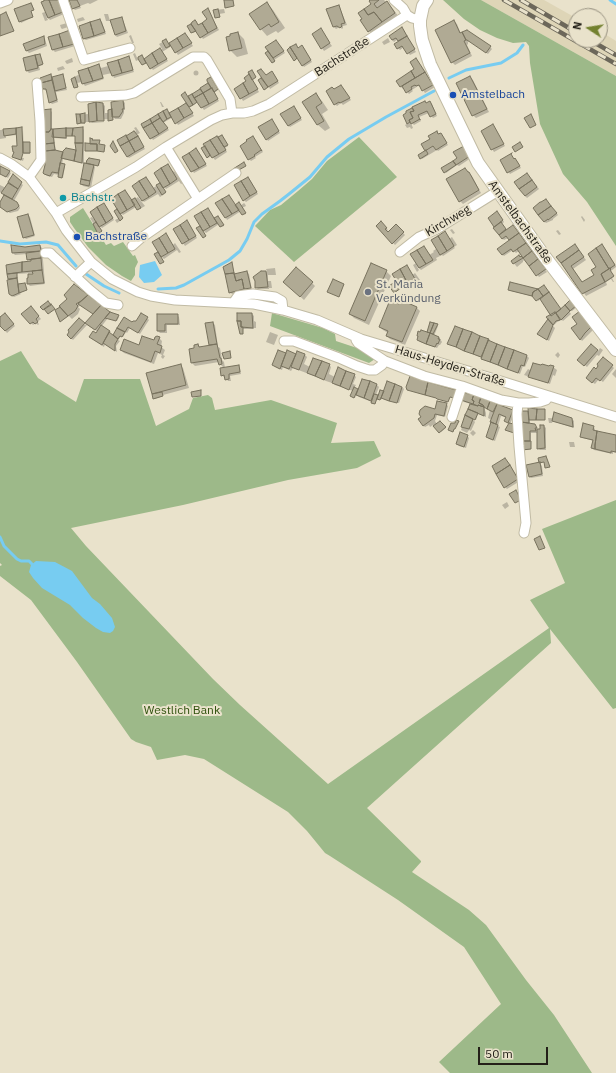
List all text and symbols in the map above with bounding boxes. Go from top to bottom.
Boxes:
north arrow [568,8,608,48]
text: N [570,20,585,31]
street label: Bachstraße [312,34,372,80]
place label: Amstelbach [461,88,525,102]
marker: Amstelbach [448,90,458,100]
street label: Amstelbachstraße [485,178,555,266]
place label: Bachstr. [71,191,115,205]
marker: Bachstr. [58,193,68,203]
street label: Kirchweg [423,202,473,240]
place label: Bachstraße [85,230,147,244]
marker: Bachstraße [72,232,82,242]
place label: St. Maria Verkündung [376,278,441,306]
marker: St. Maria Verkündung [363,287,373,297]
street label: Haus-Heyden-Straße [393,342,507,390]
park label: Westlich Bank [144,704,220,718]
scale bar [480,1039,550,1065]
text: 50 m [485,1046,513,1061]

